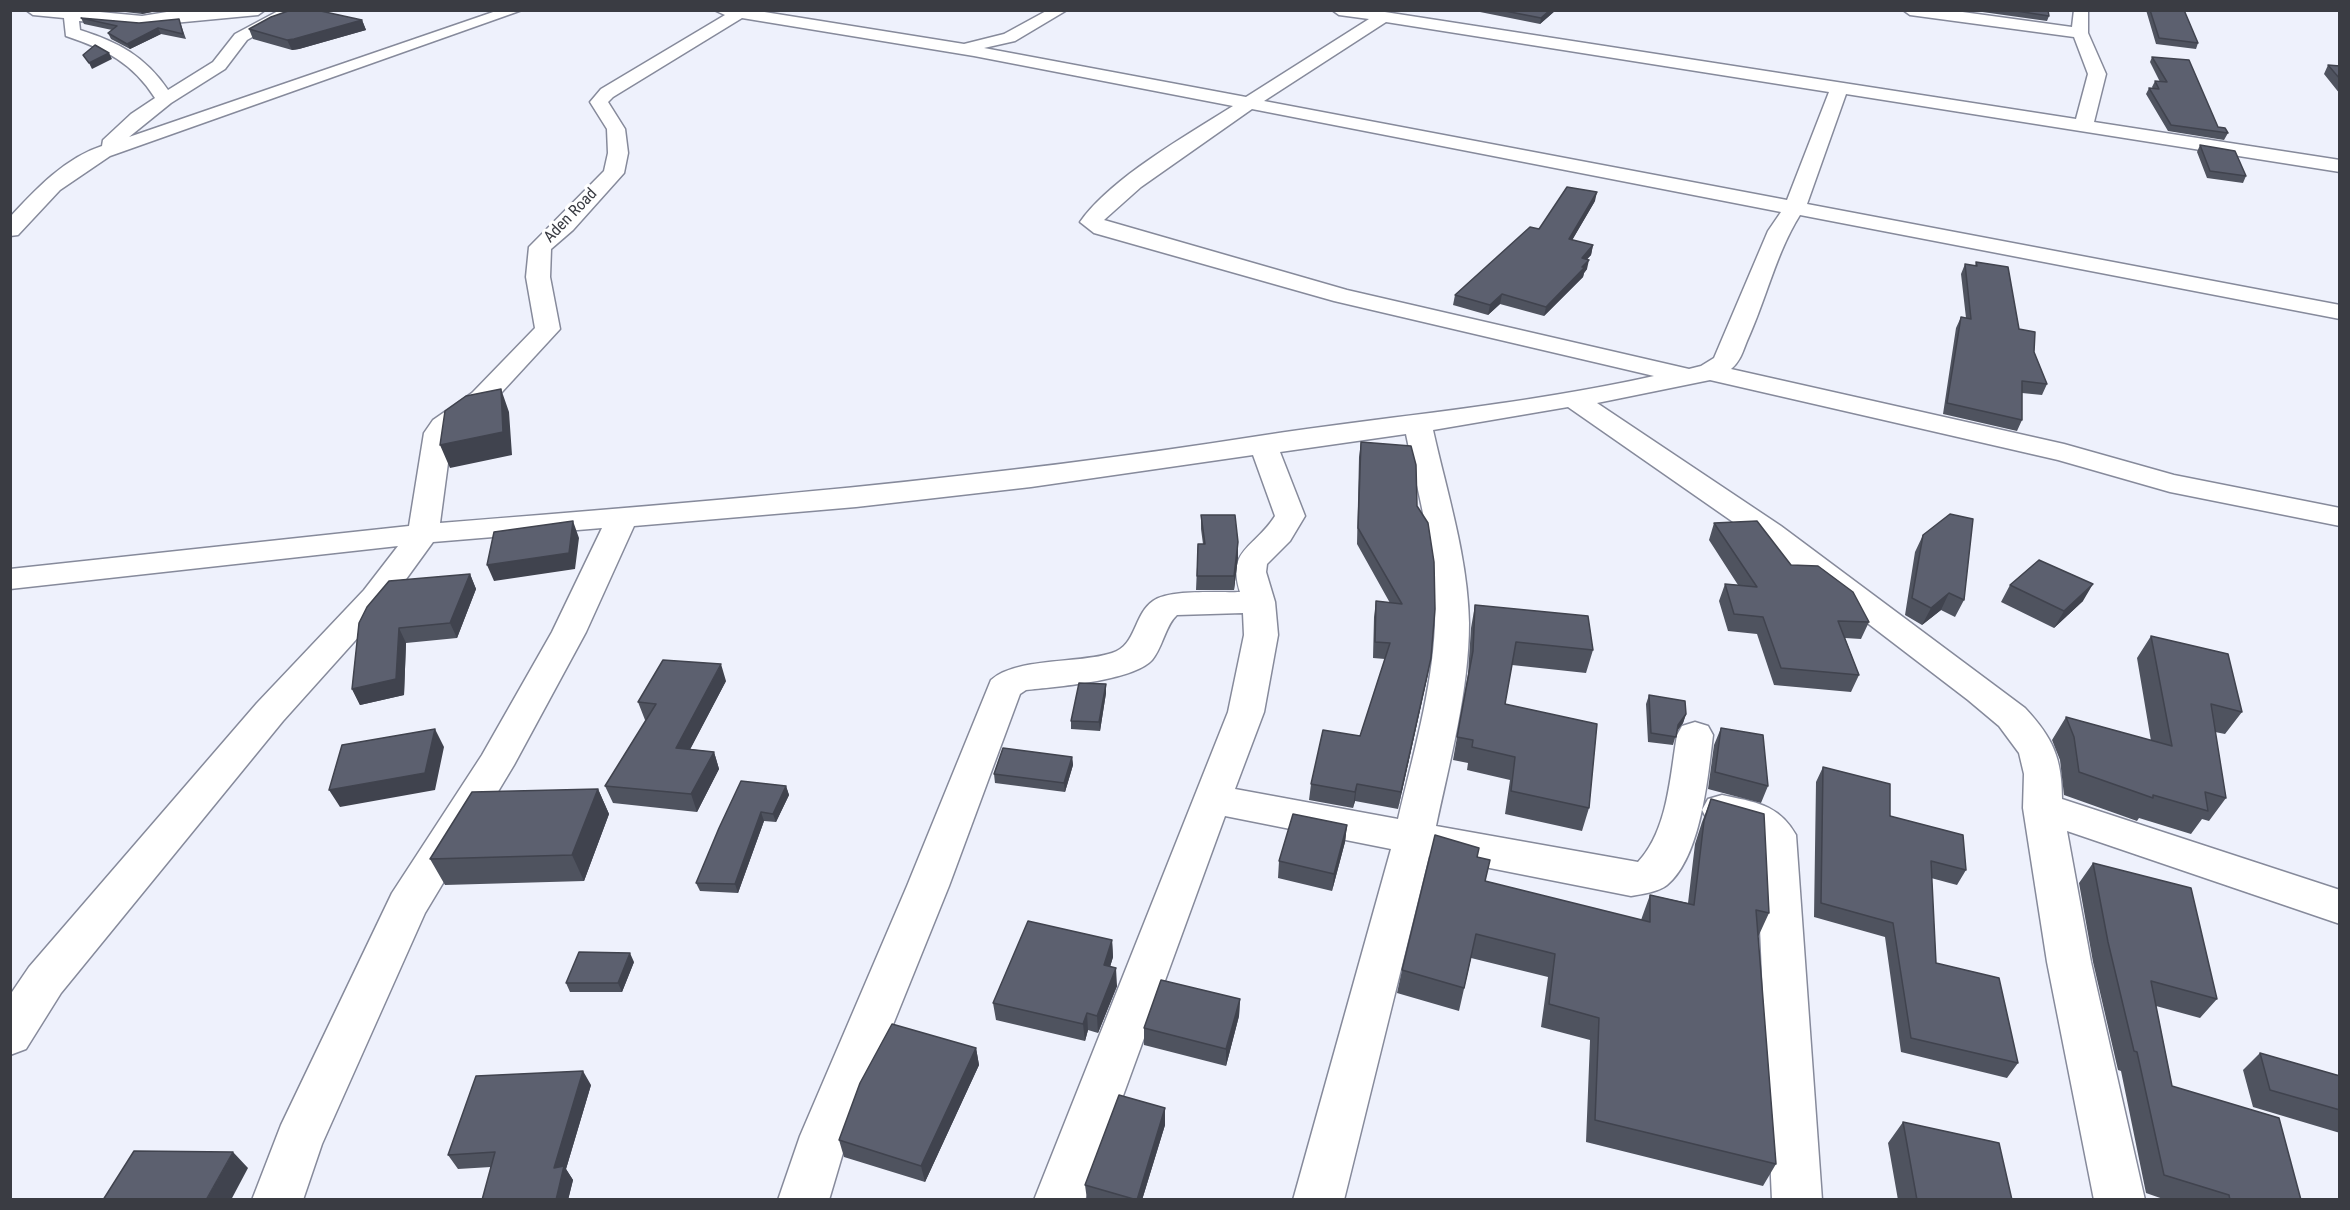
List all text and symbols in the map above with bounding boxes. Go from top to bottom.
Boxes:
street label: Aden Road [540,185,602,247]

